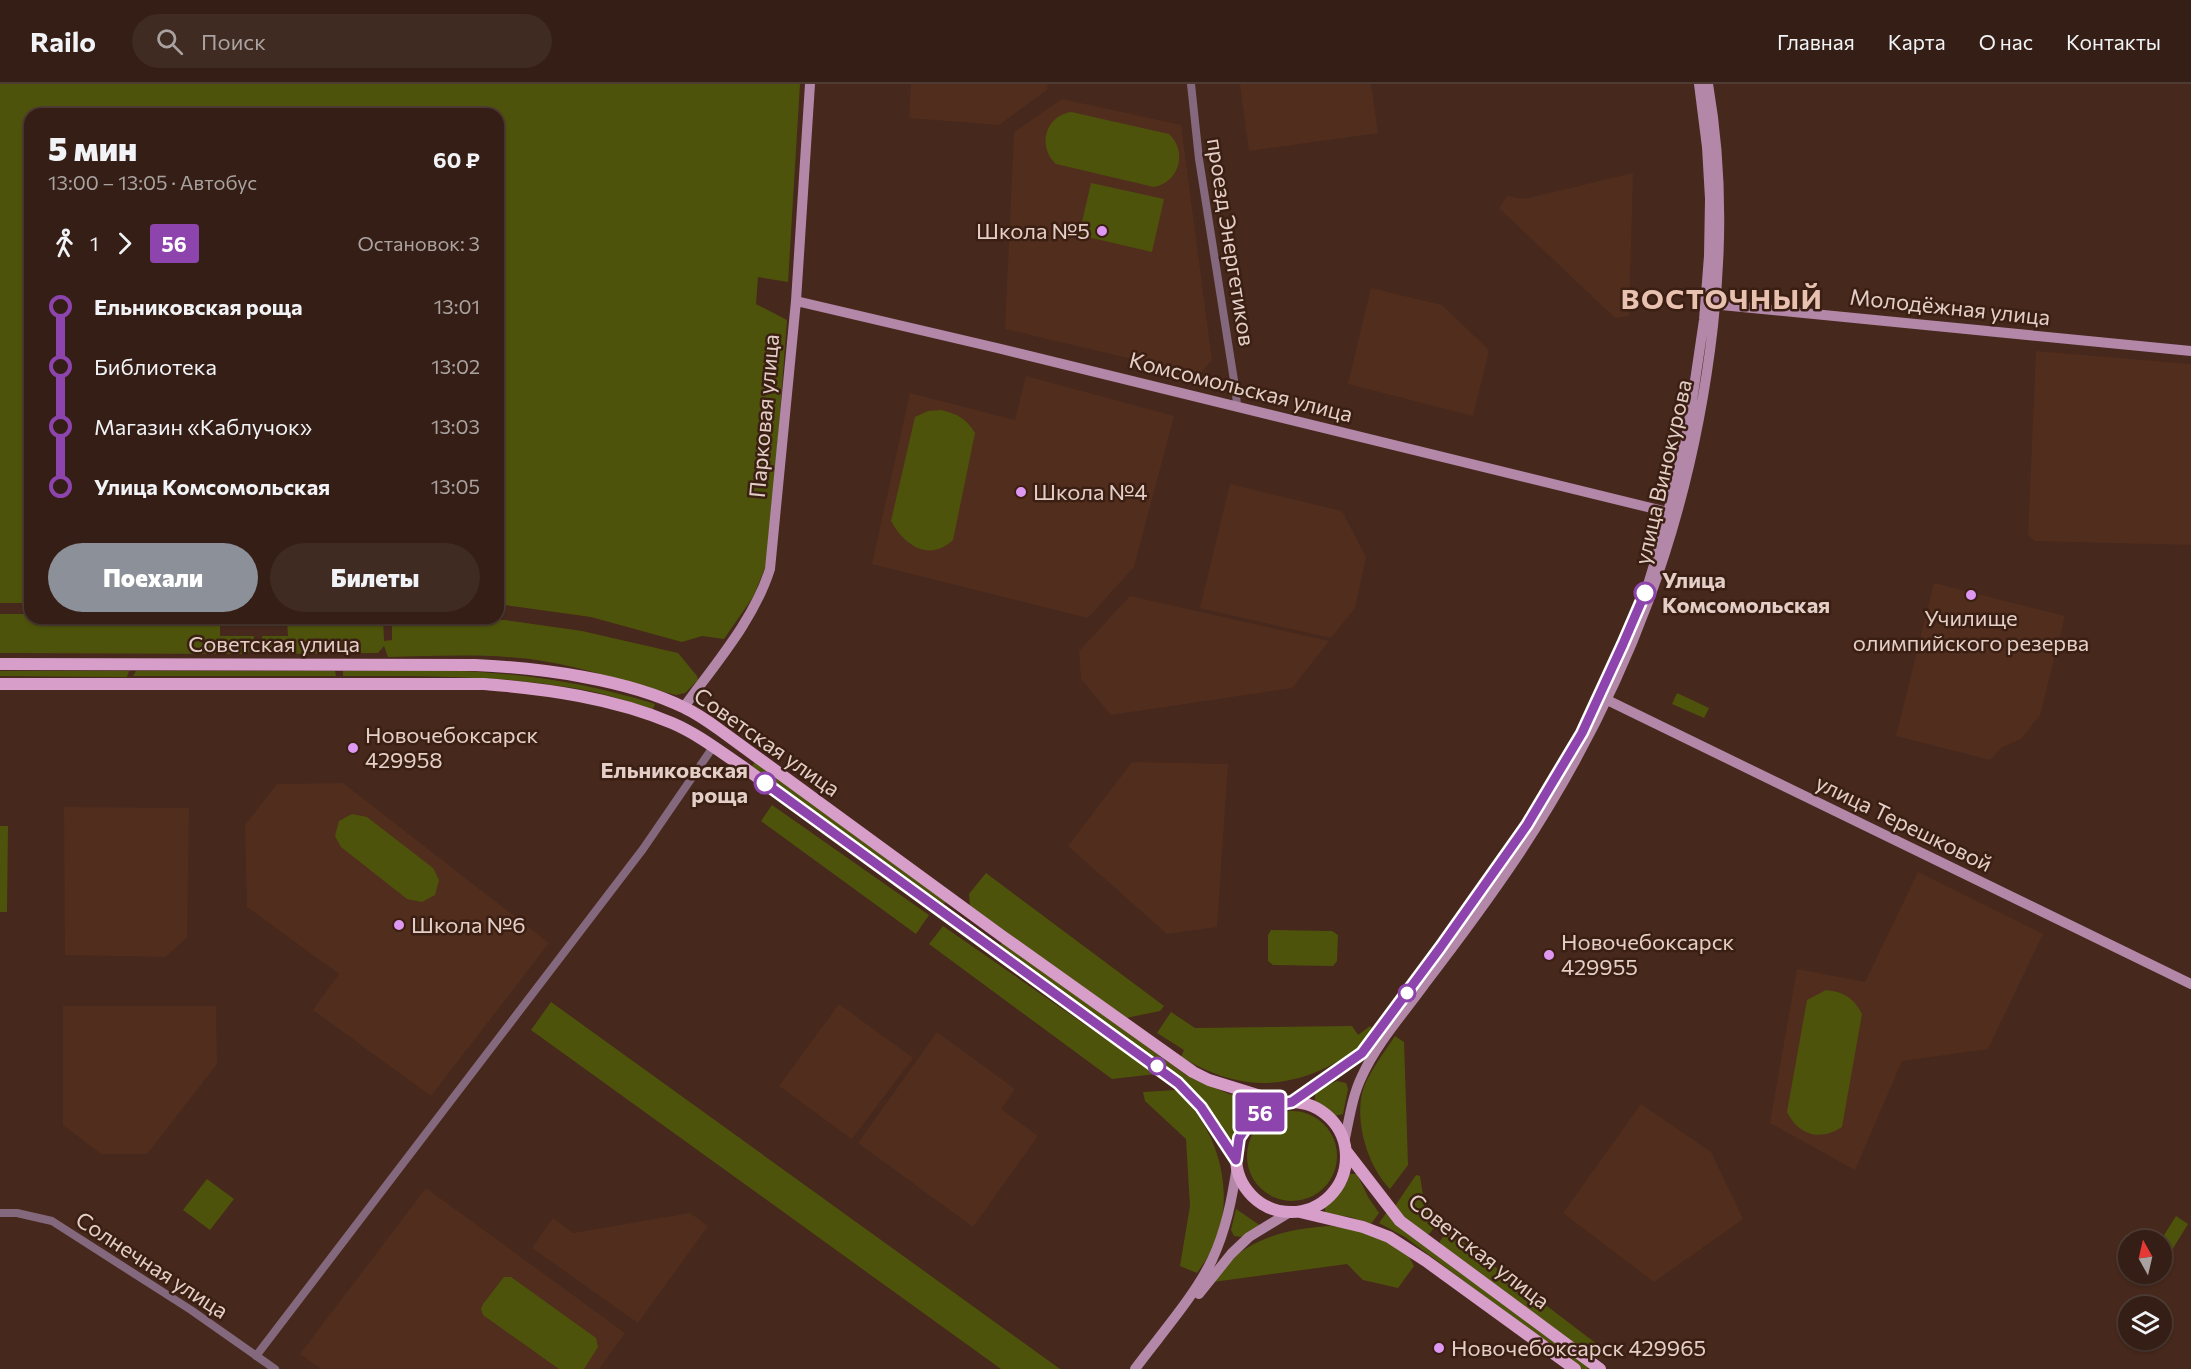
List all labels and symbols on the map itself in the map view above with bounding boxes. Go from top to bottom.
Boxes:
street label: проезд Энергетиков [1202,136,1261,348]
place label: Школа №5 [976,217,1090,244]
marker: Школа №5 [1095,224,1109,238]
district label: ВОСТОЧНЫЙ [1621,281,1823,315]
street label: Молодёжная улица [1848,283,2052,330]
street label: Парковая улица [743,333,784,499]
street label: Комсомольская улица [1127,346,1356,427]
street label: улица Винокурова [1628,377,1697,567]
place label: Школа №4 [1033,478,1148,505]
marker: Школа №4 [1014,485,1028,499]
place label: Улица Комсомольская [1662,566,1830,618]
marker: Улица Комсомольская [1634,582,1656,604]
marker: Училище олимпийского резерва [1964,588,1978,602]
place label: Училище олимпийского резерва [1853,604,2089,656]
street label: Советская улица [188,630,360,657]
street label: Советская улица [689,681,845,802]
place label: Новочебоксарск 429958 [365,721,539,773]
marker: Новочебоксарск 429958 [346,741,360,755]
place label: Ельниковская роща [600,756,748,808]
street label: улица Терешковой [1812,768,1997,877]
marker: Ельниковская роща [754,772,776,794]
place label: Школа №6 [411,911,526,938]
marker: Школа №6 [392,918,406,932]
place label: Новочебоксарск 429955 [1561,928,1735,980]
marker: Новочебоксарск 429955 [1542,948,1556,962]
unlabelled marker [1398,984,1416,1002]
unlabelled marker [1148,1057,1166,1075]
line badge: 56 [1233,1092,1287,1132]
street label: Советская улица [1403,1187,1555,1314]
street label: Солнечная улица [71,1205,234,1324]
north arrow [2118,1230,2172,1284]
place label: Новочебоксарск 429965 [1451,1334,1706,1361]
marker: Новочебоксарск 429965 [1432,1341,1446,1355]

